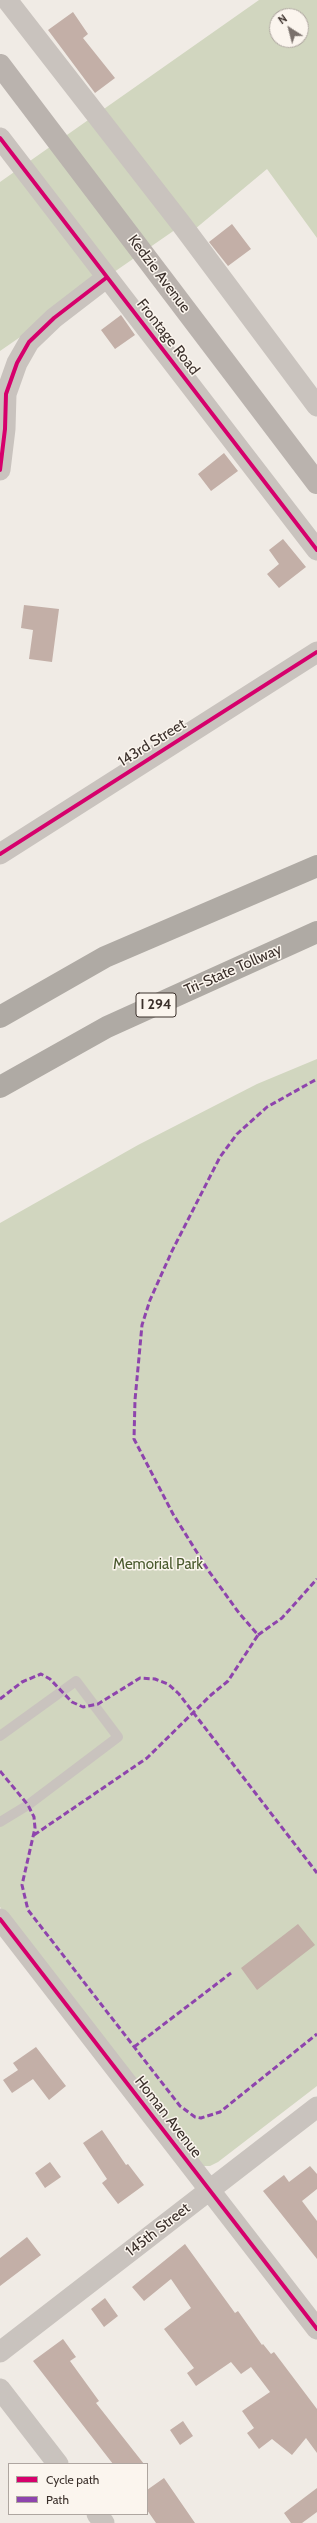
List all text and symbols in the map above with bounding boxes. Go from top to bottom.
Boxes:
north arrow [269,8,309,48]
text: N [275,11,290,27]
street label: Kedzie Avenue [124,232,194,316]
street label: Frontage Road [133,295,203,379]
street label: 143rd Street [115,715,189,771]
street label: Tri-State Tollway [181,940,285,1000]
road number: I 294 [136,993,176,1017]
park label: Memorial Park [113,1556,203,1574]
street label: Homan Avenue [131,2073,205,2161]
street label: 145th Street [122,2199,194,2261]
legend [8,2463,148,2515]
text: Cycle path [46,2472,99,2487]
text: Path [46,2492,69,2507]

